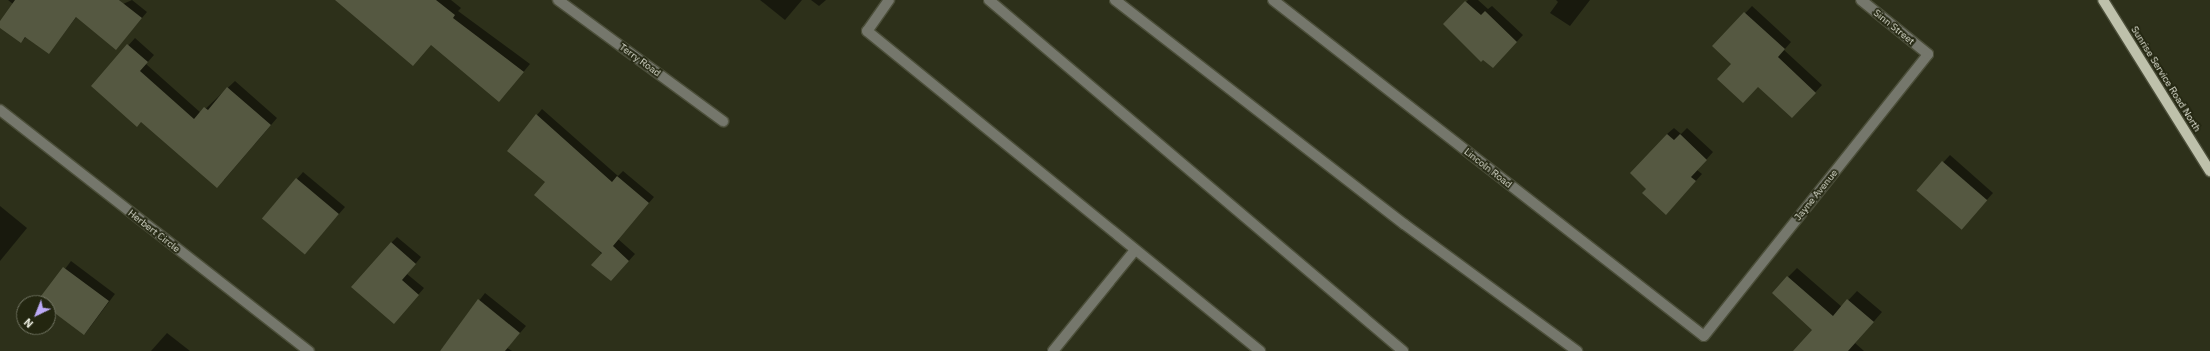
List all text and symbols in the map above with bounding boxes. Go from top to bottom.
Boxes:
street label: Sinn Street [1871,7,1917,47]
street label: Sunrise Service Road North [2129,24,2203,134]
street label: Terry Road [617,41,663,79]
street label: Lincoln Road [1462,146,1514,190]
street label: Jayne Avenue [1792,167,1840,223]
street label: Herbert Circle [126,207,182,255]
north arrow [16,295,56,335]
text: N [21,315,36,331]

